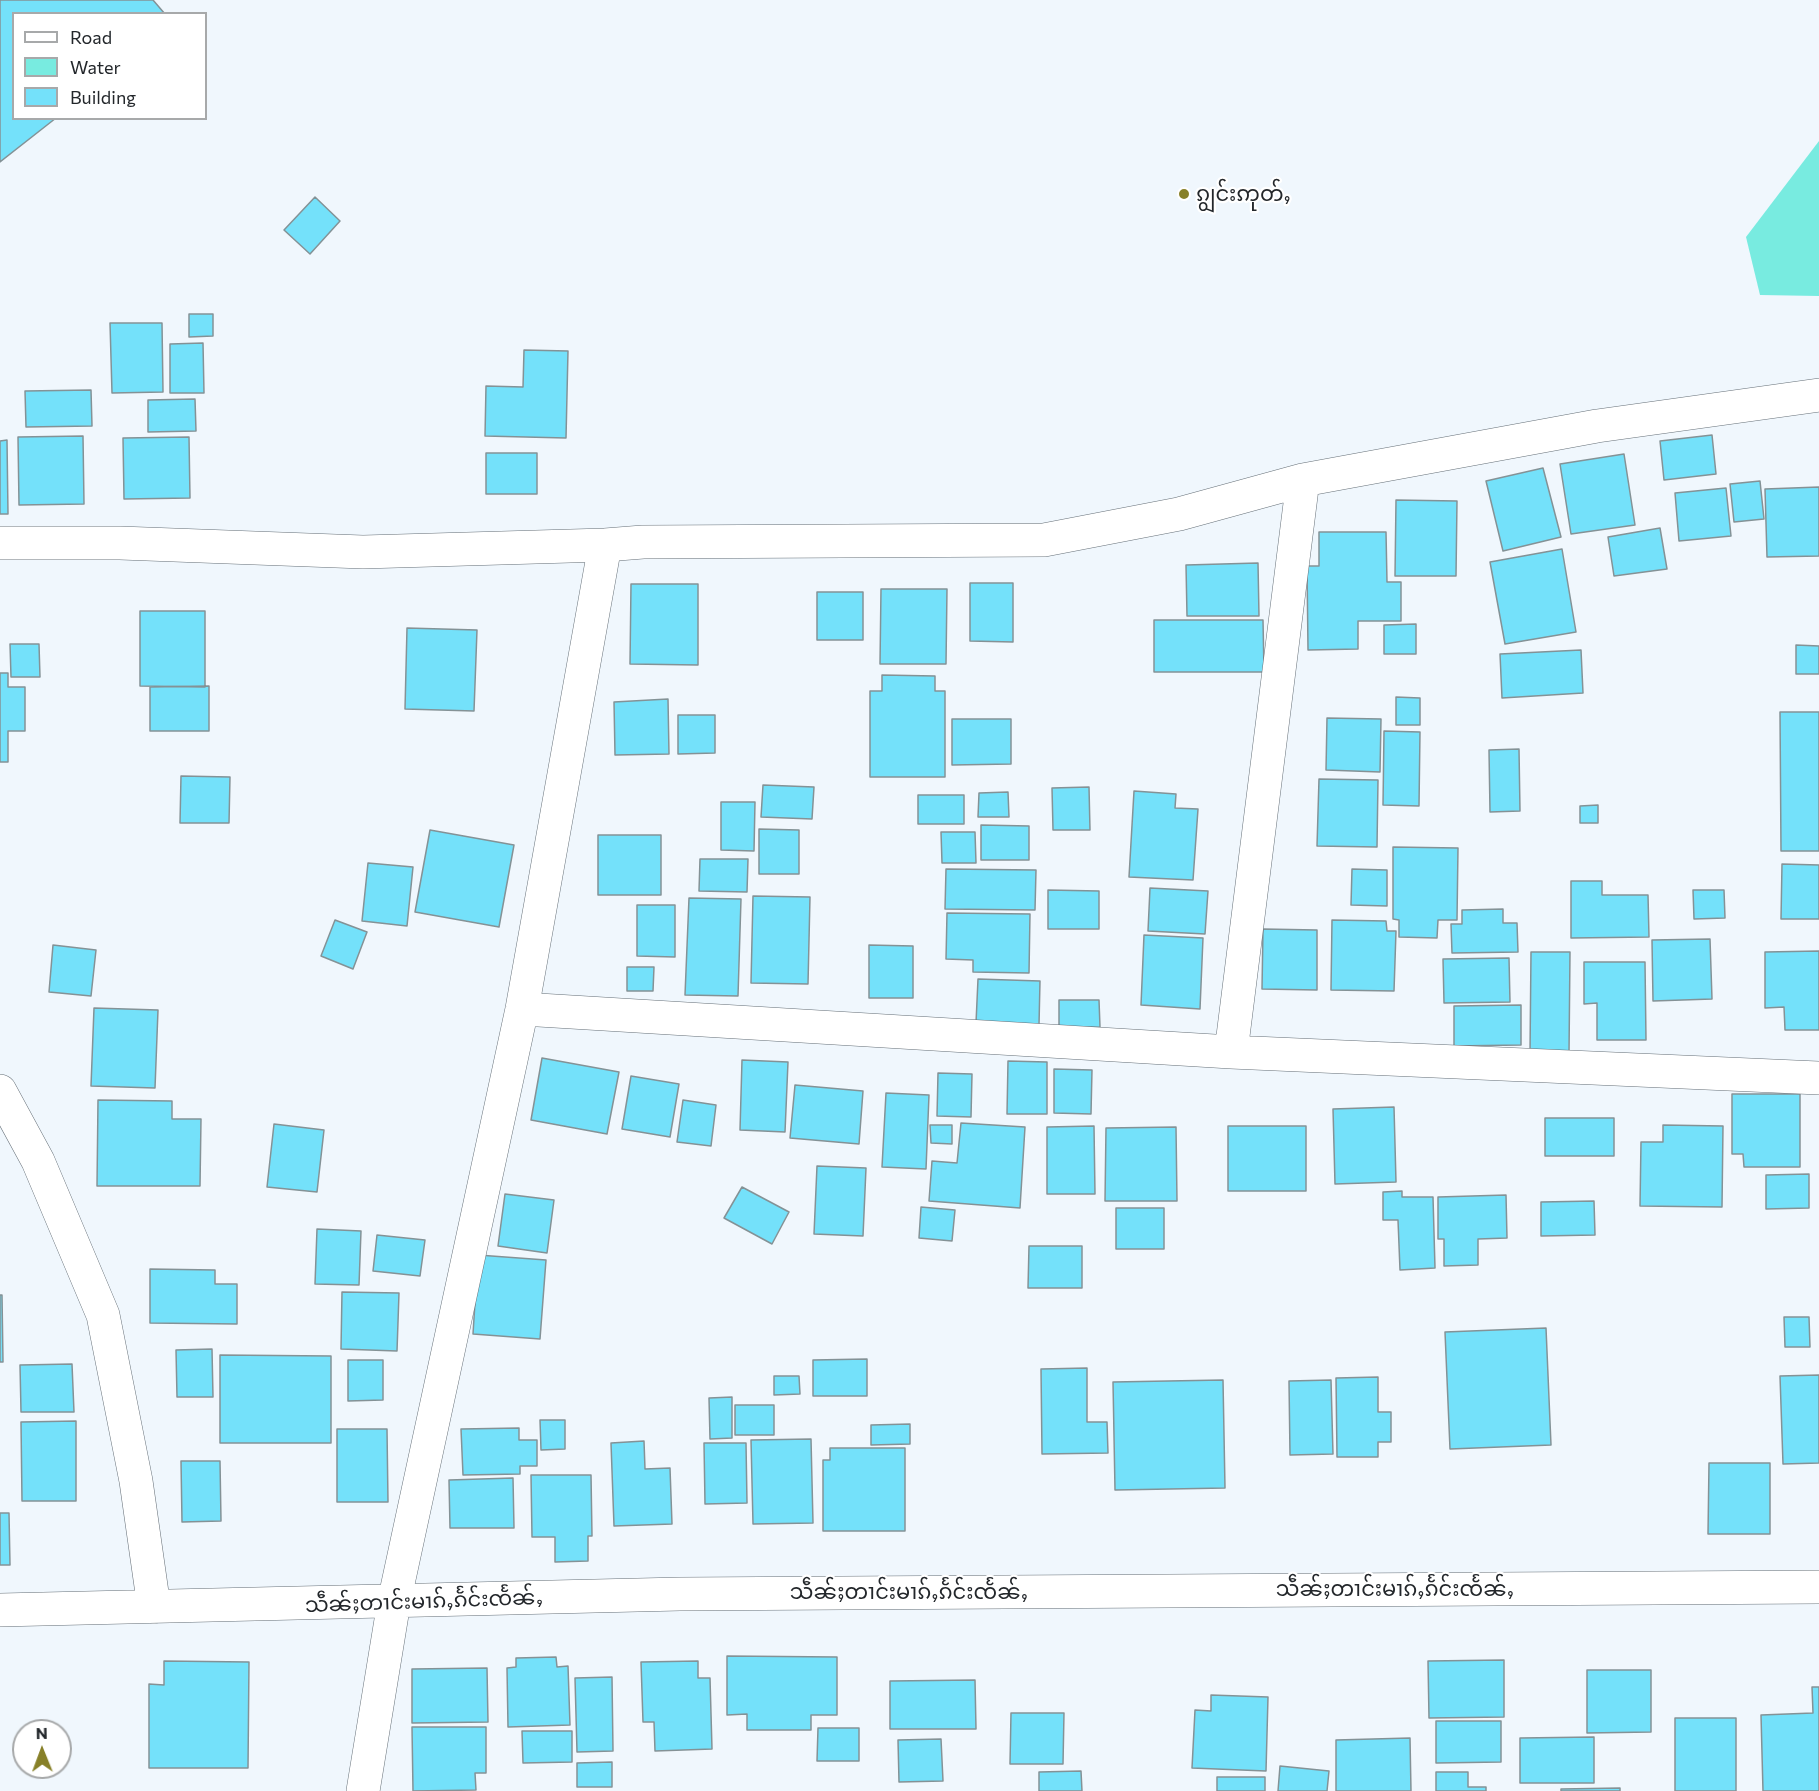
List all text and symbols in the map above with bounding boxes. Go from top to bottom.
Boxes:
legend [12,12,207,120]
text: Road [70,26,112,48]
text: Water [70,56,121,78]
text: Building [70,86,136,108]
place label: ၵျွင်းဢုတ်ႇ [1196,181,1291,207]
marker: ၵျွင်းဢုတ်ႇ [1177,187,1191,201]
street label: သဵၼ်ႈတၢင်းမၢၵ်ႇၵႅင်းၸႅၼ်ႇ [1276,1576,1514,1602]
street label: သဵၼ်ႈတၢင်းမၢၵ်ႇၵႅင်းၸႅၼ်ႇ [790,1579,1028,1605]
street label: သဵၼ်ႈတၢင်းမၢၵ်ႇၵႅင်းၸႅၼ်ႇ [304,1584,544,1618]
north arrow [12,1719,72,1779]
text: N [36,1723,48,1742]

